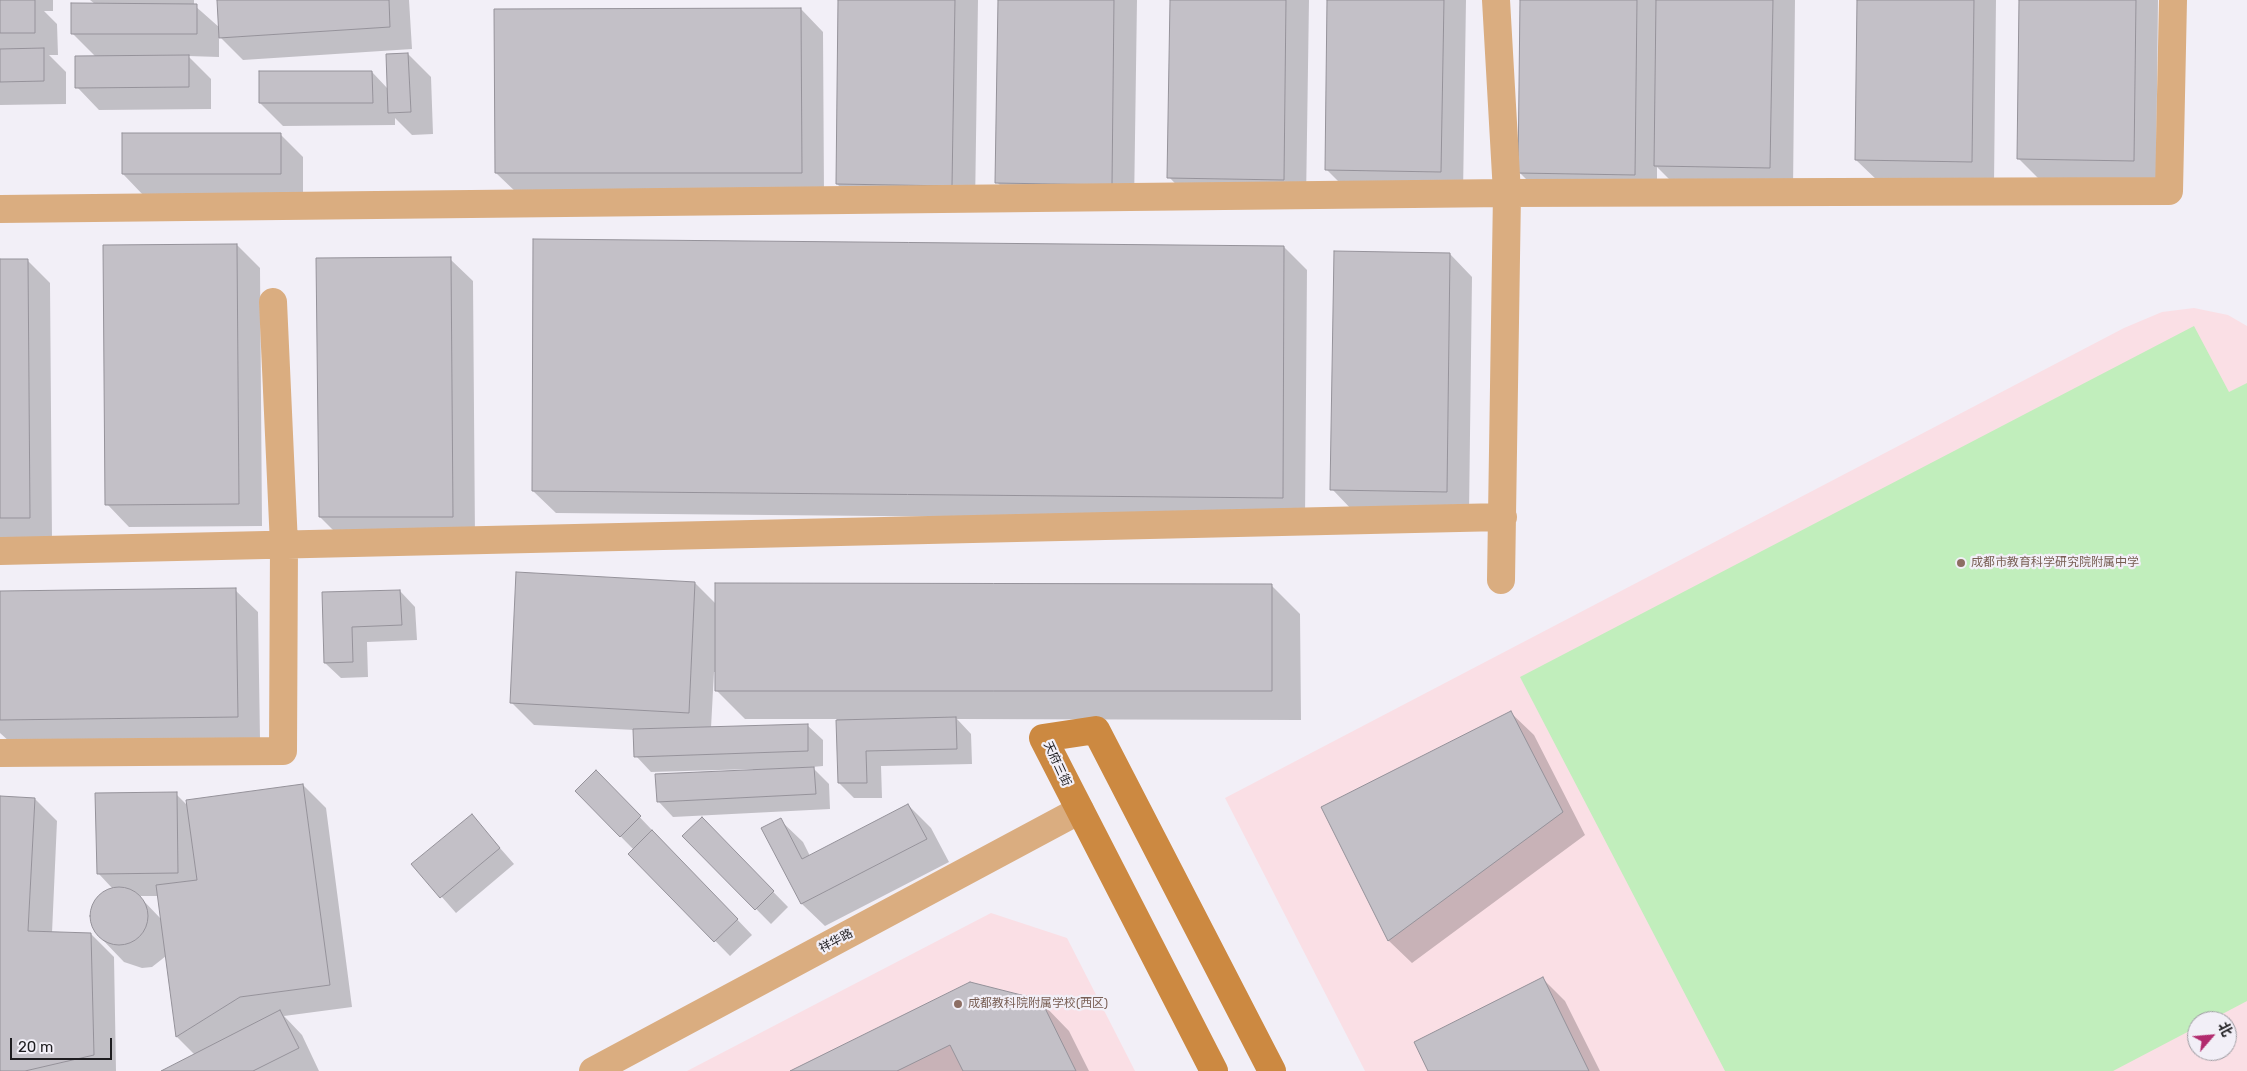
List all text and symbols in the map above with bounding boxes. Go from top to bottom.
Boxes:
place label: 成都市教育科学研究院附属中学 [1971,556,2139,570]
marker: 成都市教育科学研究院附属中学 [1955,557,1967,569]
street label: 天府三街 [1040,739,1074,789]
street label: 祥华路 [817,926,855,956]
place label: 成都教科院附属学校(西区) [968,997,1108,1011]
marker: 成都教科院附属学校(西区) [952,998,964,1010]
north arrow [2187,1011,2237,1061]
text: 北 [2214,1019,2236,1040]
scale bar [12,1028,115,1060]
text: 20 m [18,1038,53,1056]

